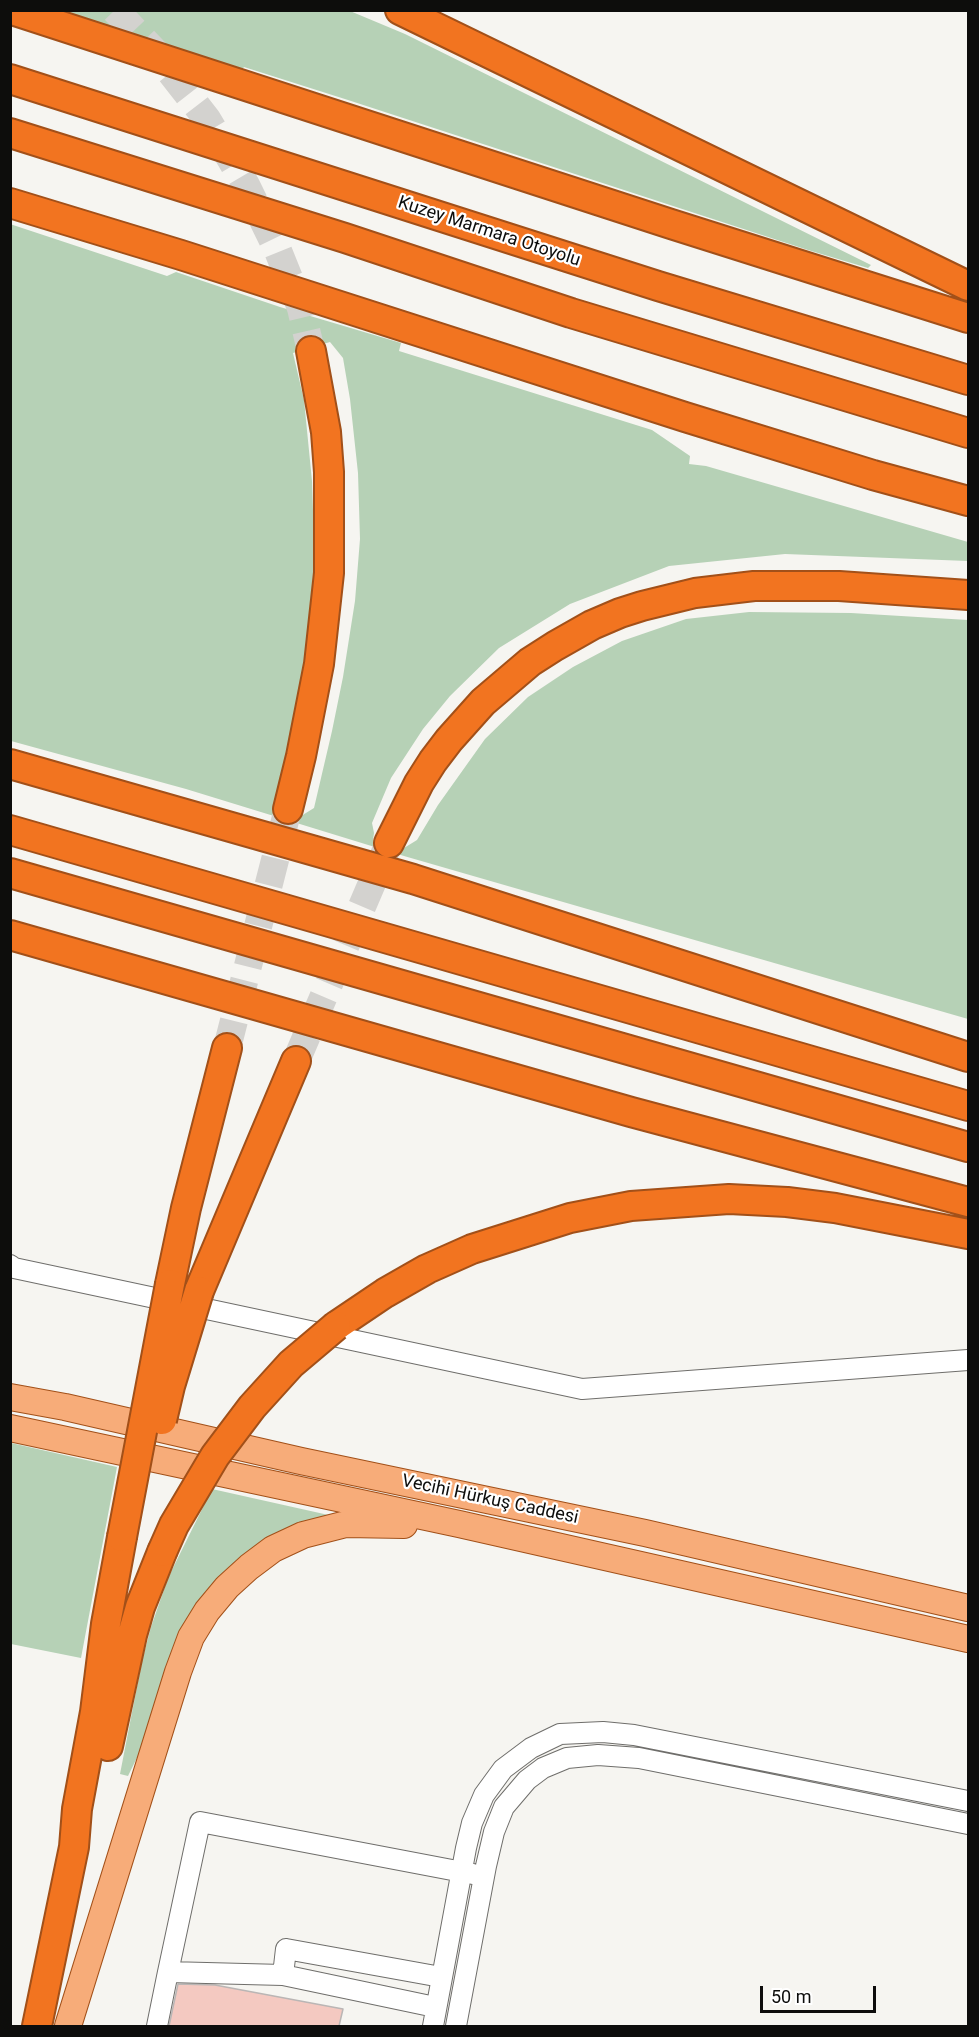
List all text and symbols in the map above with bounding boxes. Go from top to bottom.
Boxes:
street label: Kuzey Marmara Otoyolu [395,192,583,272]
street label: Vecihi Hürkuş Caddesi [400,1471,580,1529]
scale bar [763,1974,878,2012]
text: 50 m [771,1986,811,2007]

